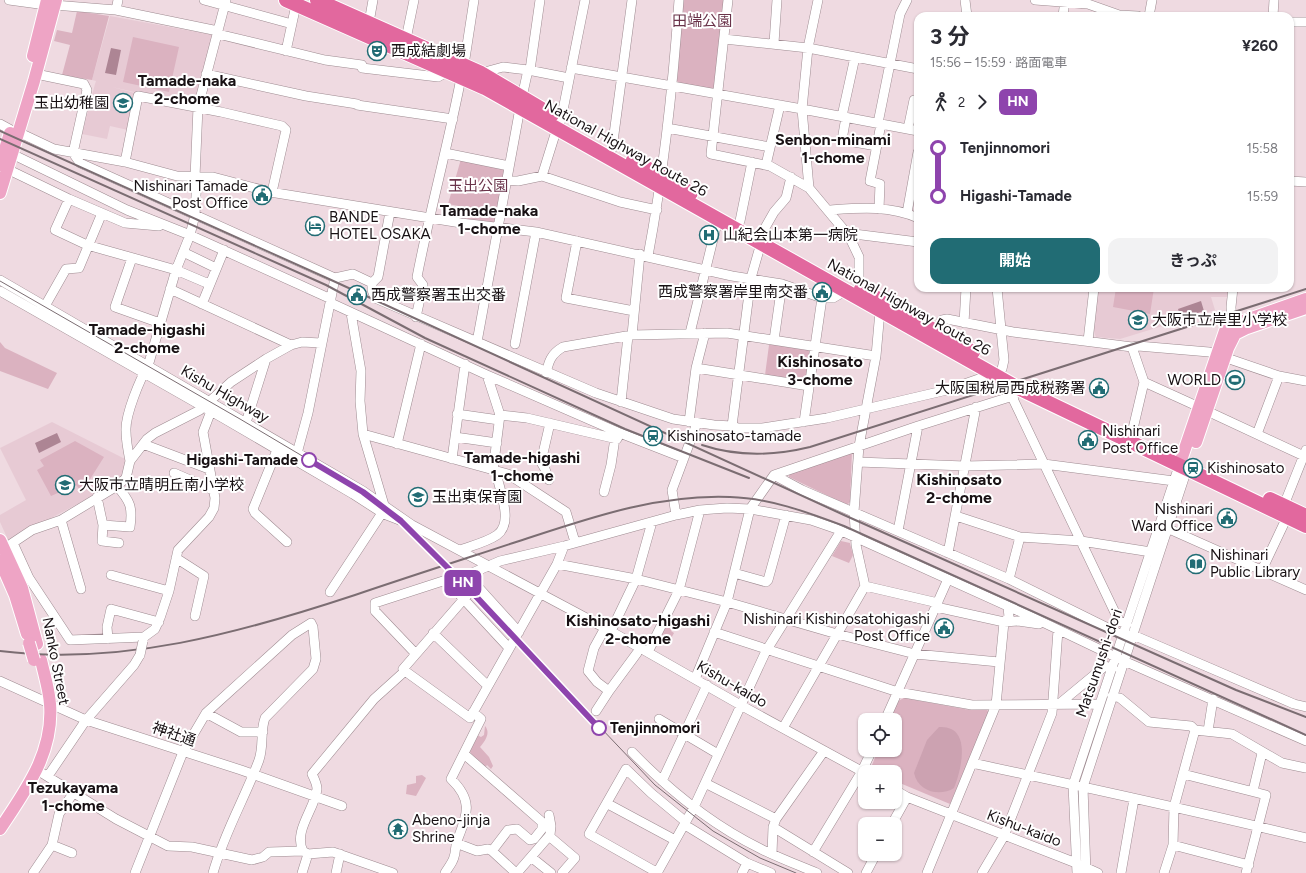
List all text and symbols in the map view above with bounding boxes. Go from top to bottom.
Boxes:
park label: 田端公園 [672,12,732,30]
text: 3 分 [930,23,969,50]
text: ¥260 [1242,37,1278,55]
theatre icon: 西成結劇場 [366,40,388,62]
place label: 西成結劇場 [391,42,466,60]
text: 15:56 – 15:59 · 路面電車 [930,55,1067,70]
district label: Tamade-naka 2-chome [138,71,236,108]
icon: walk [930,91,952,113]
icon: forward [971,91,993,113]
school or university icon: 玉出幼稚園 [112,92,134,114]
text: HN [1007,93,1029,110]
place label: 玉出幼稚園 [34,94,109,112]
text: 2 [958,95,965,110]
street label: National Highway Route 26 [541,96,711,201]
district label: Senbon-minami 1-chome [775,130,891,167]
text: Tenjinnomori [960,139,1050,157]
text: 15:58 [1246,141,1278,156]
place label: Nishinari Tamade Post Office [133,177,248,212]
park label: 玉出公園 [448,177,508,195]
public building icon: Nishinari Tamade Post Office [251,184,273,206]
text: Higashi-Tamade [960,187,1072,205]
text: 15:59 [1247,189,1278,204]
district label: Tamade-naka 1-chome [440,201,538,238]
place label: BANDE HOTEL OSAKA [329,208,431,243]
hotel icon: BANDE HOTEL OSAKA [304,215,326,237]
hospital icon: 山紀会山本第一病院 [698,224,720,246]
place label: 山紀会山本第一病院 [723,226,858,244]
button: 開始 [930,238,1100,284]
button: きっぷ [1108,238,1278,284]
street label: National Highway Route 26 [824,255,994,360]
public building icon: 西成警察署岸里南交番 [811,281,833,303]
place label: 西成警察署岸里南交番 [658,283,808,301]
public building icon: 西成警察署玉出交番 [346,284,368,306]
place label: 西成警察署玉出交番 [371,286,506,304]
school or university icon: 大阪市立岸里小学校 [1127,309,1149,331]
place label: 大阪市立岸里小学校 [1152,311,1287,329]
district label: Tamade-higashi 2-chome [89,320,205,357]
district label: Kishinosato 3-chome [777,352,863,389]
street label: Kishu Highway [178,361,272,427]
sports icon: WORLD [1224,369,1246,391]
place label: WORLD [1167,371,1221,389]
public building icon: 大阪国税局西成税務署 [1088,377,1110,399]
place label: 大阪国税局西成税務署 [935,379,1085,397]
place label: Nishinari Post Office [1102,422,1178,457]
station icon: Kishinosato-tamade [642,425,664,447]
place label: Kishinosato-tamade [667,427,801,445]
public building icon: Nishinari Post Office [1077,429,1099,451]
district label: Tamade-higashi 1-chome [464,448,580,485]
place label: Higashi-Tamade [186,451,299,469]
marker: Higashi-Tamade [301,452,317,468]
station icon: Kishinosato [1182,457,1204,479]
place label: Kishinosato [1207,459,1285,477]
district label: Kishinosato 2-chome [916,470,1002,507]
school or university icon: 大阪市立晴明丘南小学校 [54,474,76,496]
place label: 大阪市立晴明丘南小学校 [79,476,244,494]
school or university icon: 玉出東保育園 [407,486,429,508]
place label: 玉出東保育園 [432,488,522,506]
place label: Nishinari Ward Office [1131,500,1213,535]
public building icon: Nishinari Ward Office [1216,507,1238,529]
place label: Nishinari Public Library [1210,546,1300,581]
library icon: Nishinari Public Library [1185,553,1207,575]
line badge: HN [445,570,481,596]
text: HN [452,574,474,591]
street label: Matsumushi-dori [1072,606,1126,720]
place label: Nishinari Kishinosatohigashi Post Office [743,610,930,645]
district label: Kishinosato-higashi 2-chome [566,611,710,648]
street label: Nanko Street [39,616,73,707]
public building icon: Nishinari Kishinosatohigashi Post Office [933,617,955,639]
street label: Kishu-kaido [694,657,771,712]
map controls [858,713,902,861]
button: locate [858,713,902,757]
street label: 神社通 [150,718,198,750]
place label: Tenjinnomori [610,719,700,737]
marker: Tenjinnomori [591,720,607,736]
button: + [858,765,902,809]
district label: Tezukayama 1-chome [28,778,118,815]
street label: Kishu-kaido [984,806,1064,851]
place label: Abeno-jinja Shrine [412,811,490,846]
button: − [858,817,902,861]
temple icon: Abeno-jinja Shrine [387,818,409,840]

